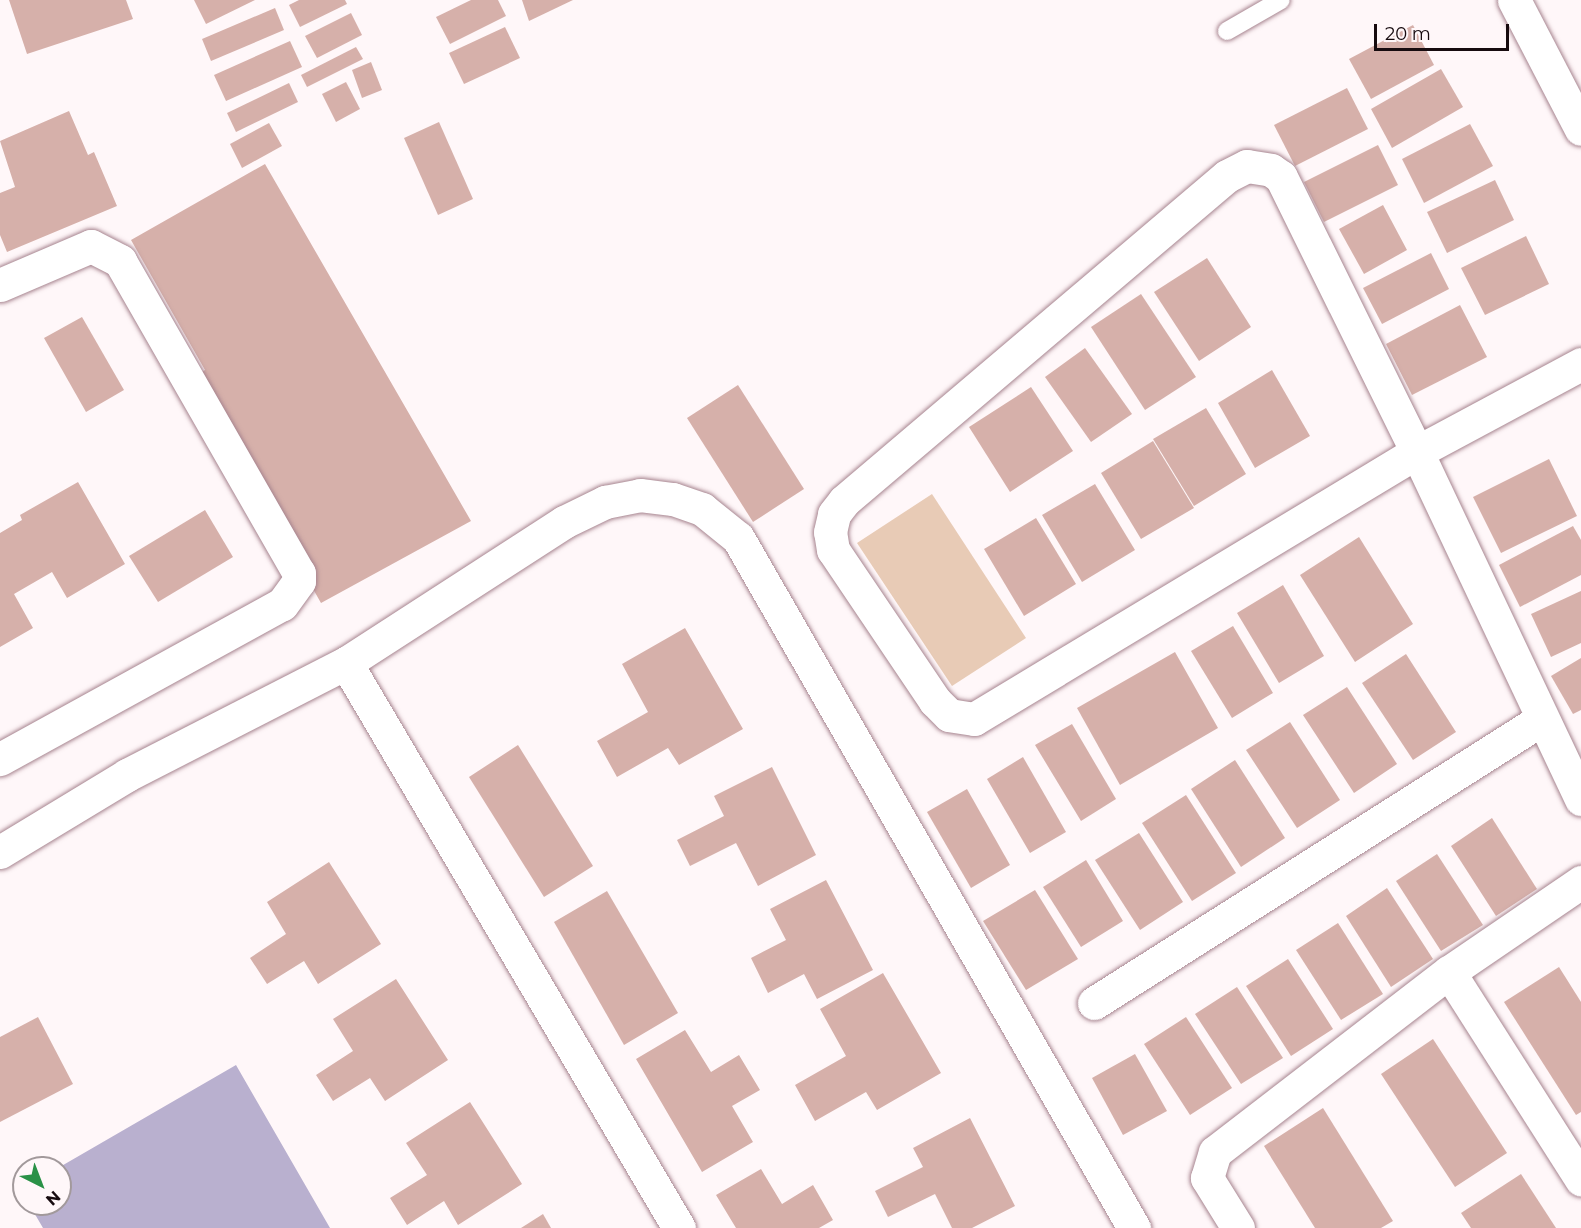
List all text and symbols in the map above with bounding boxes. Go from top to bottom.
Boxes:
scale bar [1377,12,1512,50]
text: 20 m [1385,23,1431,45]
north arrow [12,1156,72,1216]
text: N [42,1187,64,1210]

